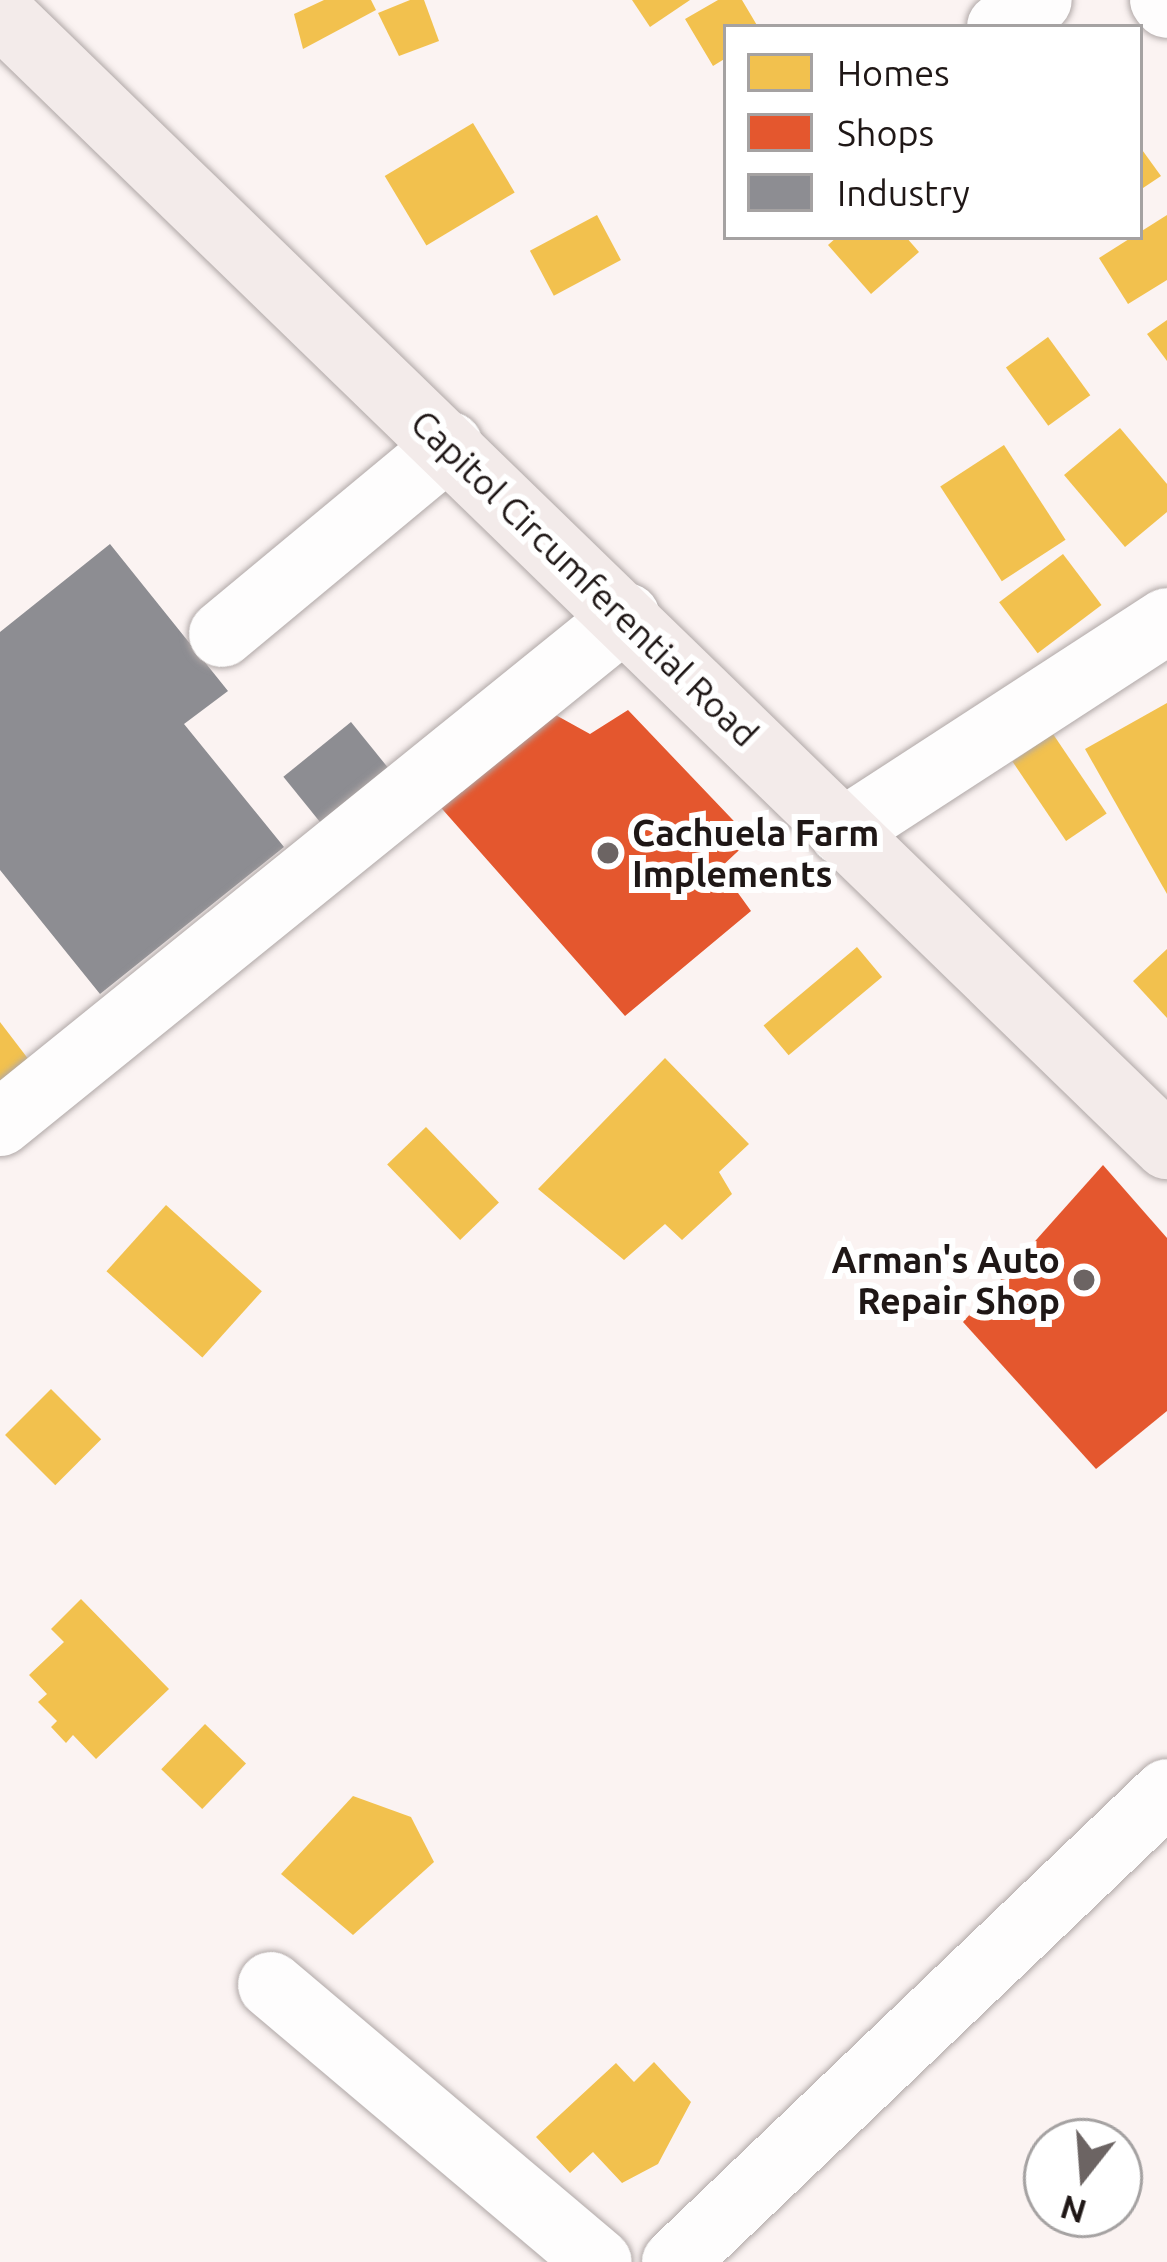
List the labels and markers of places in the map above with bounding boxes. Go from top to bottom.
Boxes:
place label: Cachuela Farm Implements [632,810,879,895]
marker: Cachuela Farm Implements [595,840,621,866]
place label: Arman's Auto Repair Shop [832,1237,1060,1322]
marker: Arman's Auto Repair Shop [1071,1267,1097,1293]

